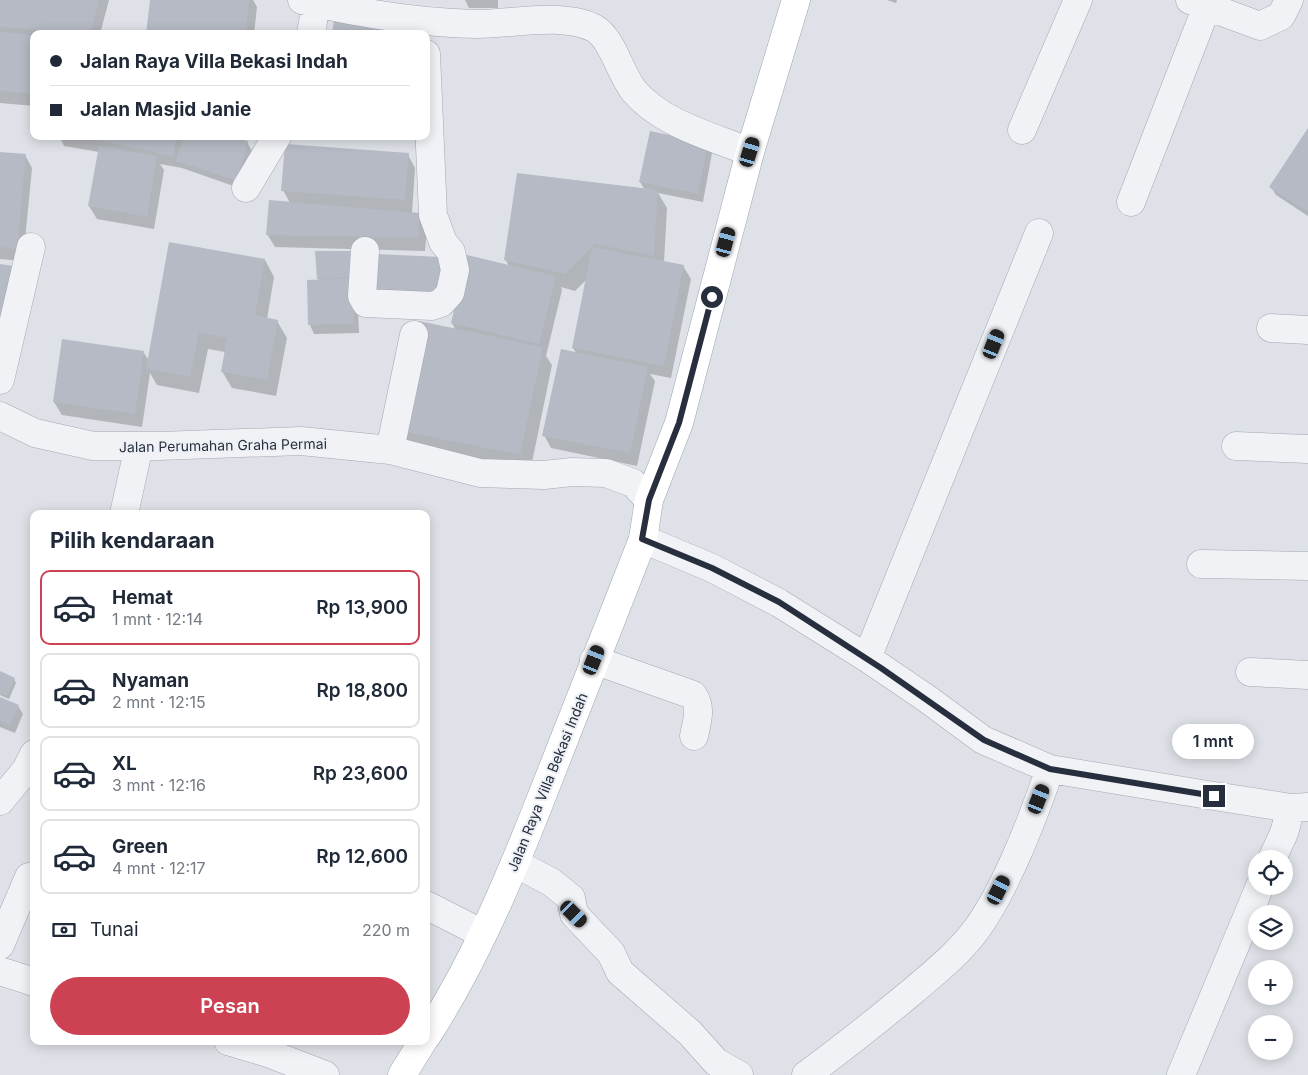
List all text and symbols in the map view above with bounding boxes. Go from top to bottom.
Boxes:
text: Jalan Raya Villa Bekasi Indah [80,50,348,73]
text: Jalan Masjid Janie [80,98,251,121]
car [738,135,761,169]
car [714,226,737,258]
route start [701,286,723,308]
car [981,327,1006,361]
street label: Jalan Perumahan Graha Permai [119,435,327,455]
text: Pilih kendaraan [50,527,215,553]
icon: car [52,585,97,630]
text: Hemat [112,586,173,609]
text: Rp 13,900 [316,596,408,619]
text: 1 mnt · 12:14 [112,609,203,629]
car [581,643,606,677]
icon: car [52,668,97,713]
text: Nyaman [112,669,189,692]
text: Rp 18,800 [316,679,408,702]
street label: Jalan Raya Villa Bekasi Indah [503,690,591,874]
text: 2 mnt · 12:15 [112,692,206,712]
callout: 1 mnt [1173,724,1255,758]
text: 1 mnt [1193,731,1233,751]
icon: car [52,751,97,796]
text: XL [112,752,137,775]
text: Rp 23,600 [313,762,408,785]
text: 3 mnt · 12:16 [112,775,206,795]
car [1026,782,1051,816]
route end [1203,785,1225,807]
icon: car [52,834,97,879]
text: Green [112,835,168,858]
text: Rp 12,600 [316,845,408,868]
map controls [1248,850,1293,1060]
button: locate [1248,850,1293,895]
text: 4 mnt · 12:17 [112,858,206,878]
car [985,873,1012,907]
car [558,898,589,930]
button: layers [1248,905,1293,950]
icon: cash [50,916,78,944]
text: Tunai [90,918,139,941]
text: 220 m [362,920,410,940]
button: + [1248,960,1293,1005]
button: Pesan [50,977,410,1035]
button: − [1248,1015,1293,1060]

